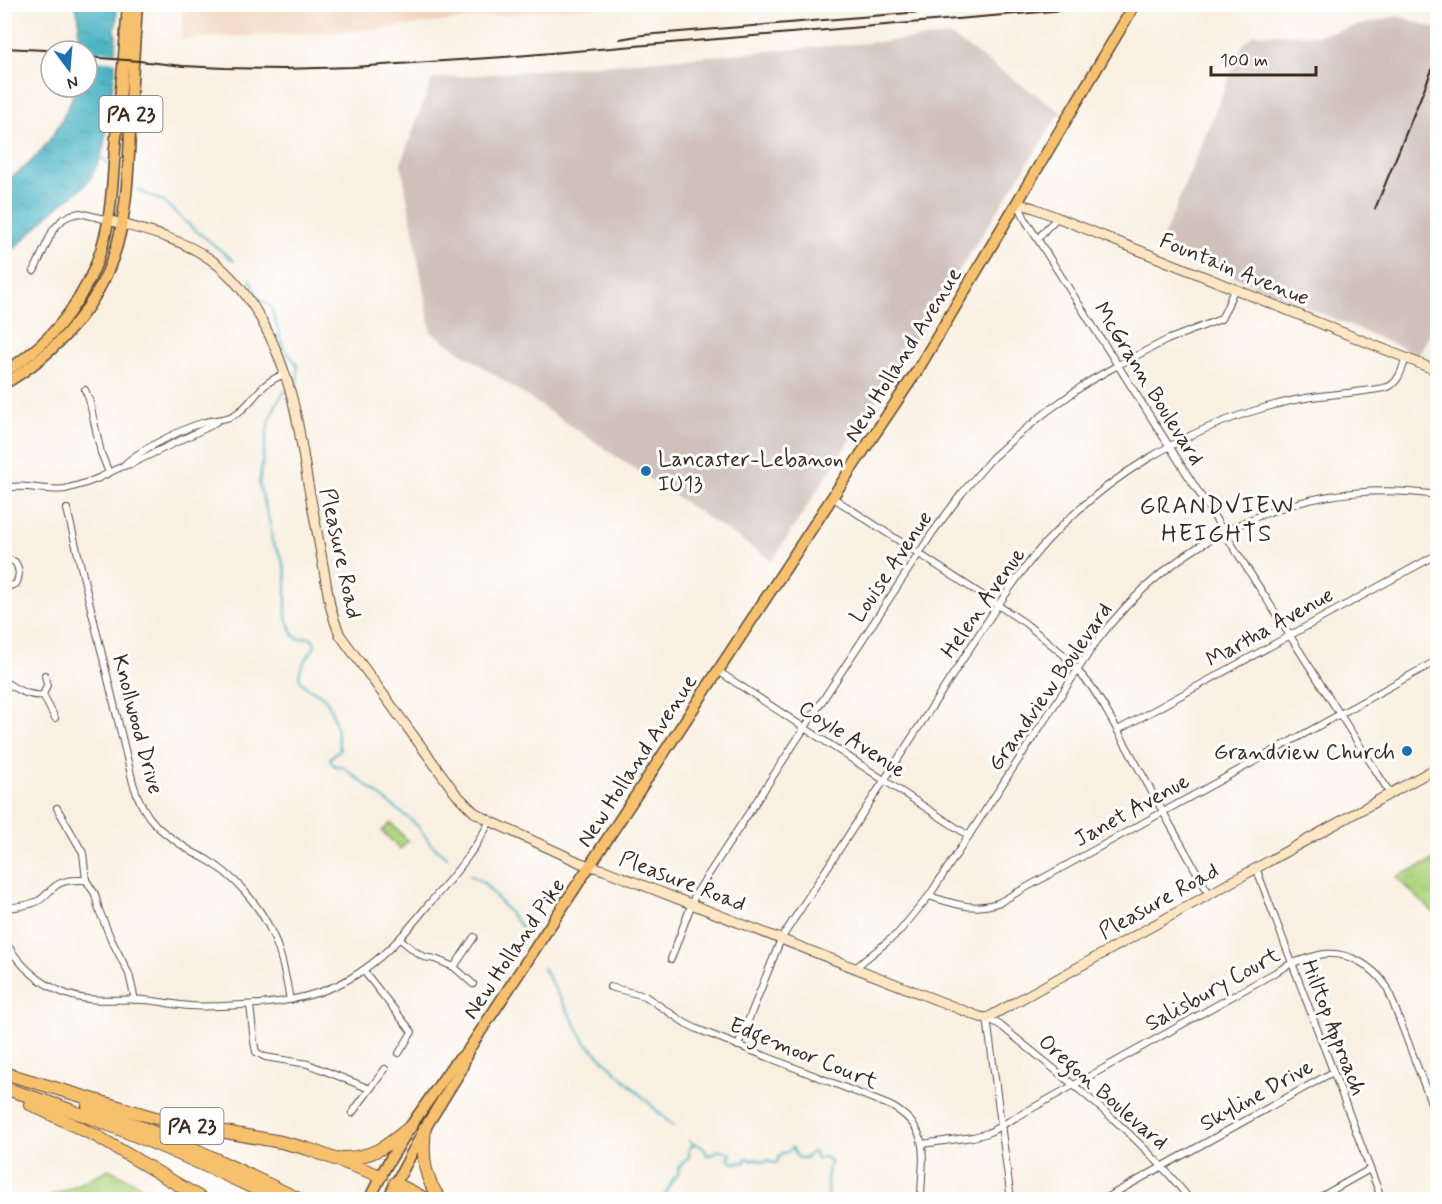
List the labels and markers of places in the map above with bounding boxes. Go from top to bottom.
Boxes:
place label: Lancaster-Lebanon IU13 [658,446,844,499]
marker: Lancaster-Lebanon IU13 [639,464,653,478]
place label: Grandview Church [1214,739,1395,767]
marker: Grandview Church [1400,744,1414,758]

